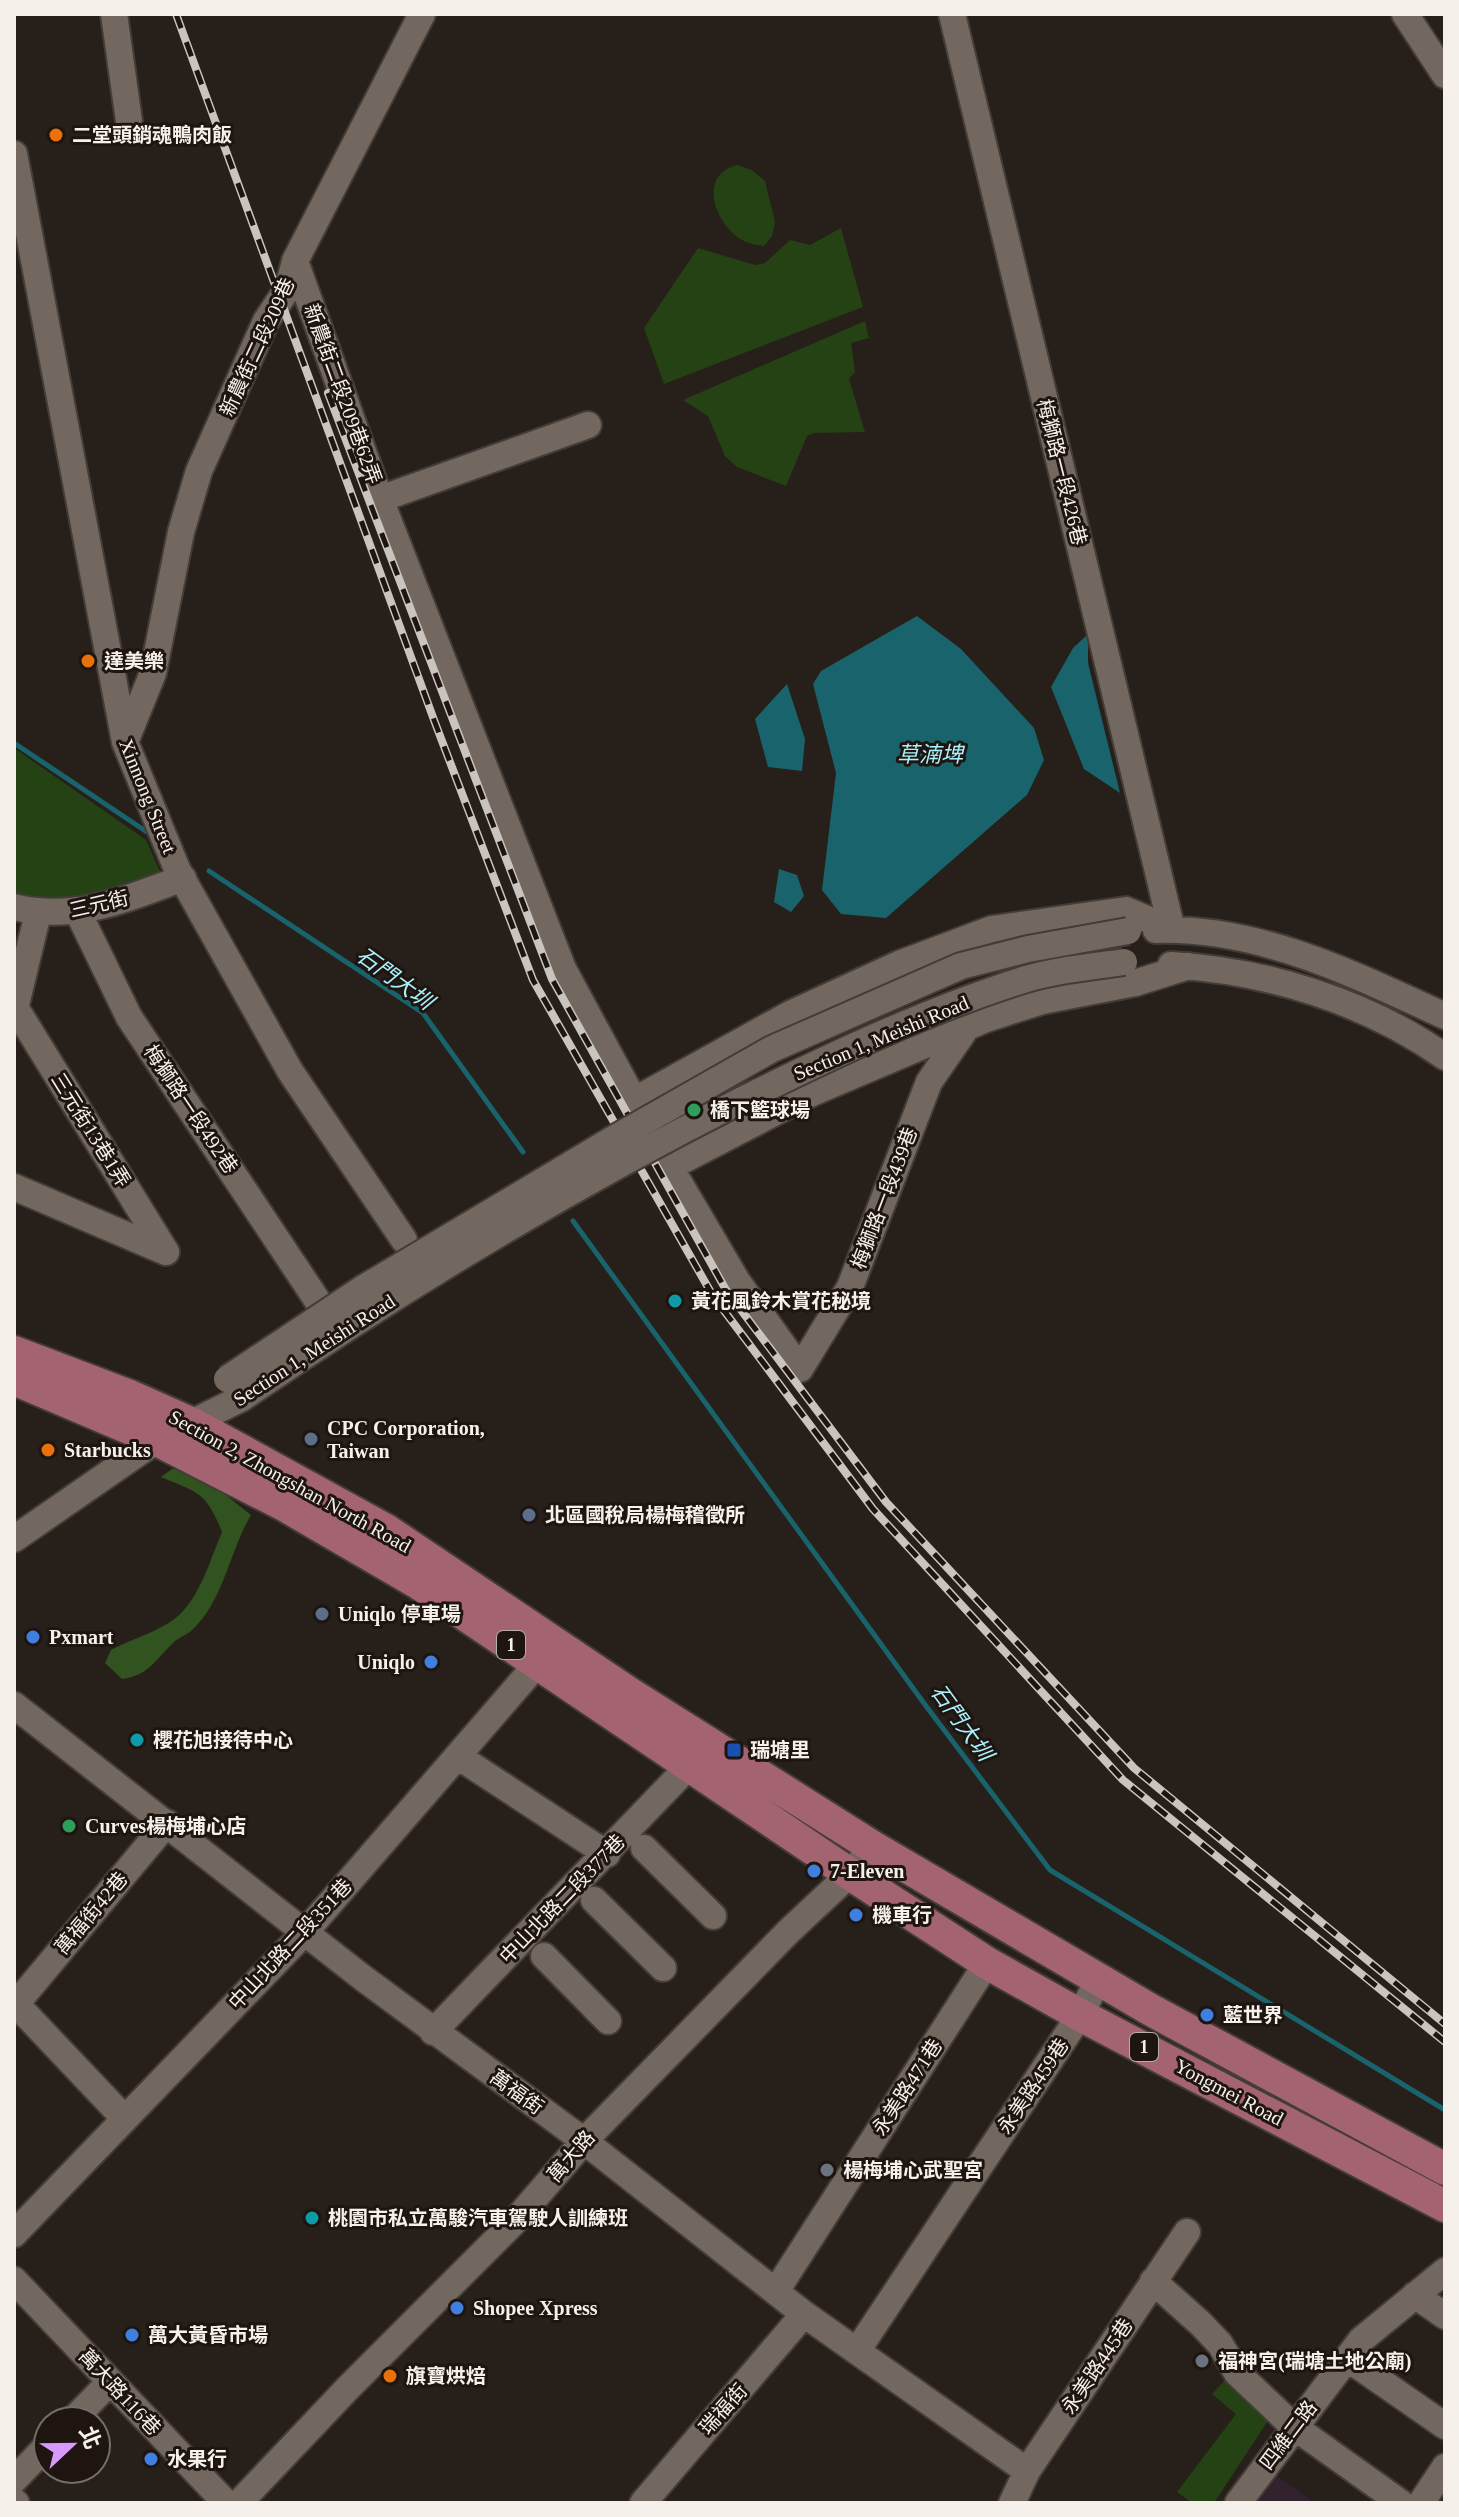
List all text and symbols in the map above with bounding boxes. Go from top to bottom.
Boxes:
place label: 二堂頭銷魂鴨肉飯 [72,124,232,146]
marker: 二堂頭銷魂鴨肉飯 [47,126,65,144]
street label: 新農街二段209巷 [215,274,299,420]
street label: 新農街二段209巷62弄 [300,301,386,487]
street label: 梅獅路一段426巷 [1033,397,1091,547]
place label: 達美樂 [104,650,164,672]
marker: 達美樂 [79,652,97,670]
street label: Xinnong Street [114,735,181,857]
water label: 草湳埤 [897,742,966,767]
street label: 三元街 [67,887,131,921]
water label: 石門大圳 [352,942,440,1016]
street label: Section 1, Meishi Road [790,991,972,1085]
street label: 梅獅路一段492巷 [140,1041,242,1177]
street label: 三元街13巷1弄 [47,1069,135,1191]
place label: 橋下籃球場 [710,1099,810,1121]
marker: 橋下籃球場 [685,1101,703,1119]
street label: 梅獅路一段439巷 [847,1124,921,1272]
street label: Section 1, Meishi Road [229,1290,399,1410]
place label: 黃花風鈴木賞花秘境 [691,1290,871,1312]
marker: 黃花風鈴木賞花秘境 [666,1292,684,1310]
street label: Section 2, Zhongshan North Road [165,1405,415,1558]
place label: CPC Corporation, Taiwan [327,1417,485,1462]
marker: CPC Corporation, Taiwan [302,1430,320,1448]
place label: Starbucks [64,1439,151,1461]
marker: Starbucks [39,1441,57,1459]
place label: 北區國稅局楊梅稽徵所 [545,1504,745,1526]
marker: 北區國稅局楊梅稽徵所 [520,1506,538,1524]
place label: Uniqlo 停車場 [338,1603,461,1626]
marker: Uniqlo 停車場 [313,1605,331,1623]
place label: Pxmart [49,1626,114,1648]
marker: Pxmart [24,1628,42,1646]
road number: 1 [497,1631,525,1659]
place label: Uniqlo [357,1651,415,1674]
marker: Uniqlo [422,1653,440,1671]
water label: 石門大圳 [926,1679,999,1768]
place label: 櫻花旭接待中心 [153,1729,293,1751]
marker: 櫻花旭接待中心 [128,1731,146,1749]
place label: 瑞塘里 [750,1739,810,1761]
marker: 瑞塘里 [725,1741,743,1759]
place label: Curves楊梅埔心店 [85,1815,246,1837]
marker: Curves楊梅埔心店 [60,1817,78,1835]
street label: 中山北路二段377巷 [495,1830,629,1968]
place label: 7-Eleven [830,1860,904,1882]
marker: 7-Eleven [805,1862,823,1880]
street label: 萬福街42巷 [50,1868,132,1958]
street label: 中山北路二段351巷 [224,1874,356,2014]
place label: 機車行 [872,1904,932,1926]
marker: 機車行 [847,1906,865,1924]
place label: 藍世界 [1223,2004,1283,2026]
marker: 藍世界 [1198,2006,1216,2024]
road number: 1 [1130,2033,1158,2061]
street label: 永美路459巷 [993,2034,1073,2138]
street label: 永美路471巷 [868,2035,946,2139]
street label: Yongmei Road [1171,2054,1287,2131]
street label: 萬福街 [486,2065,548,2119]
street label: 萬大路 [543,2126,599,2186]
place label: 楊梅埔心武聖宮 [843,2159,983,2181]
marker: 楊梅埔心武聖宮 [818,2161,836,2179]
place label: 桃園市私立萬駿汽車駕駛人訓練班 [328,2207,628,2229]
marker: 桃園市私立萬駿汽車駕駛人訓練班 [303,2209,321,2227]
place label: Shopee Xpress [473,2297,598,2320]
marker: Shopee Xpress [448,2299,466,2317]
street label: 永美路445巷 [1057,2314,1137,2418]
place label: 萬大黃昏市場 [148,2324,268,2346]
marker: 萬大黃昏市場 [123,2326,141,2344]
street label: 萬大路116巷 [75,2345,165,2439]
place label: 福神宮(瑞塘土地公廟) [1218,2350,1411,2373]
marker: 福神宮(瑞塘土地公廟) [1193,2352,1211,2370]
place label: 旗寶烘焙 [406,2365,486,2387]
marker: 旗寶烘焙 [381,2367,399,2385]
street label: 瑞福街 [695,2379,751,2439]
street label: 四維二路 [1255,2396,1321,2474]
north arrow [32,2405,112,2485]
text: 北 [74,2423,106,2453]
place label: 水果行 [167,2448,227,2470]
marker: 水果行 [142,2450,160,2468]

